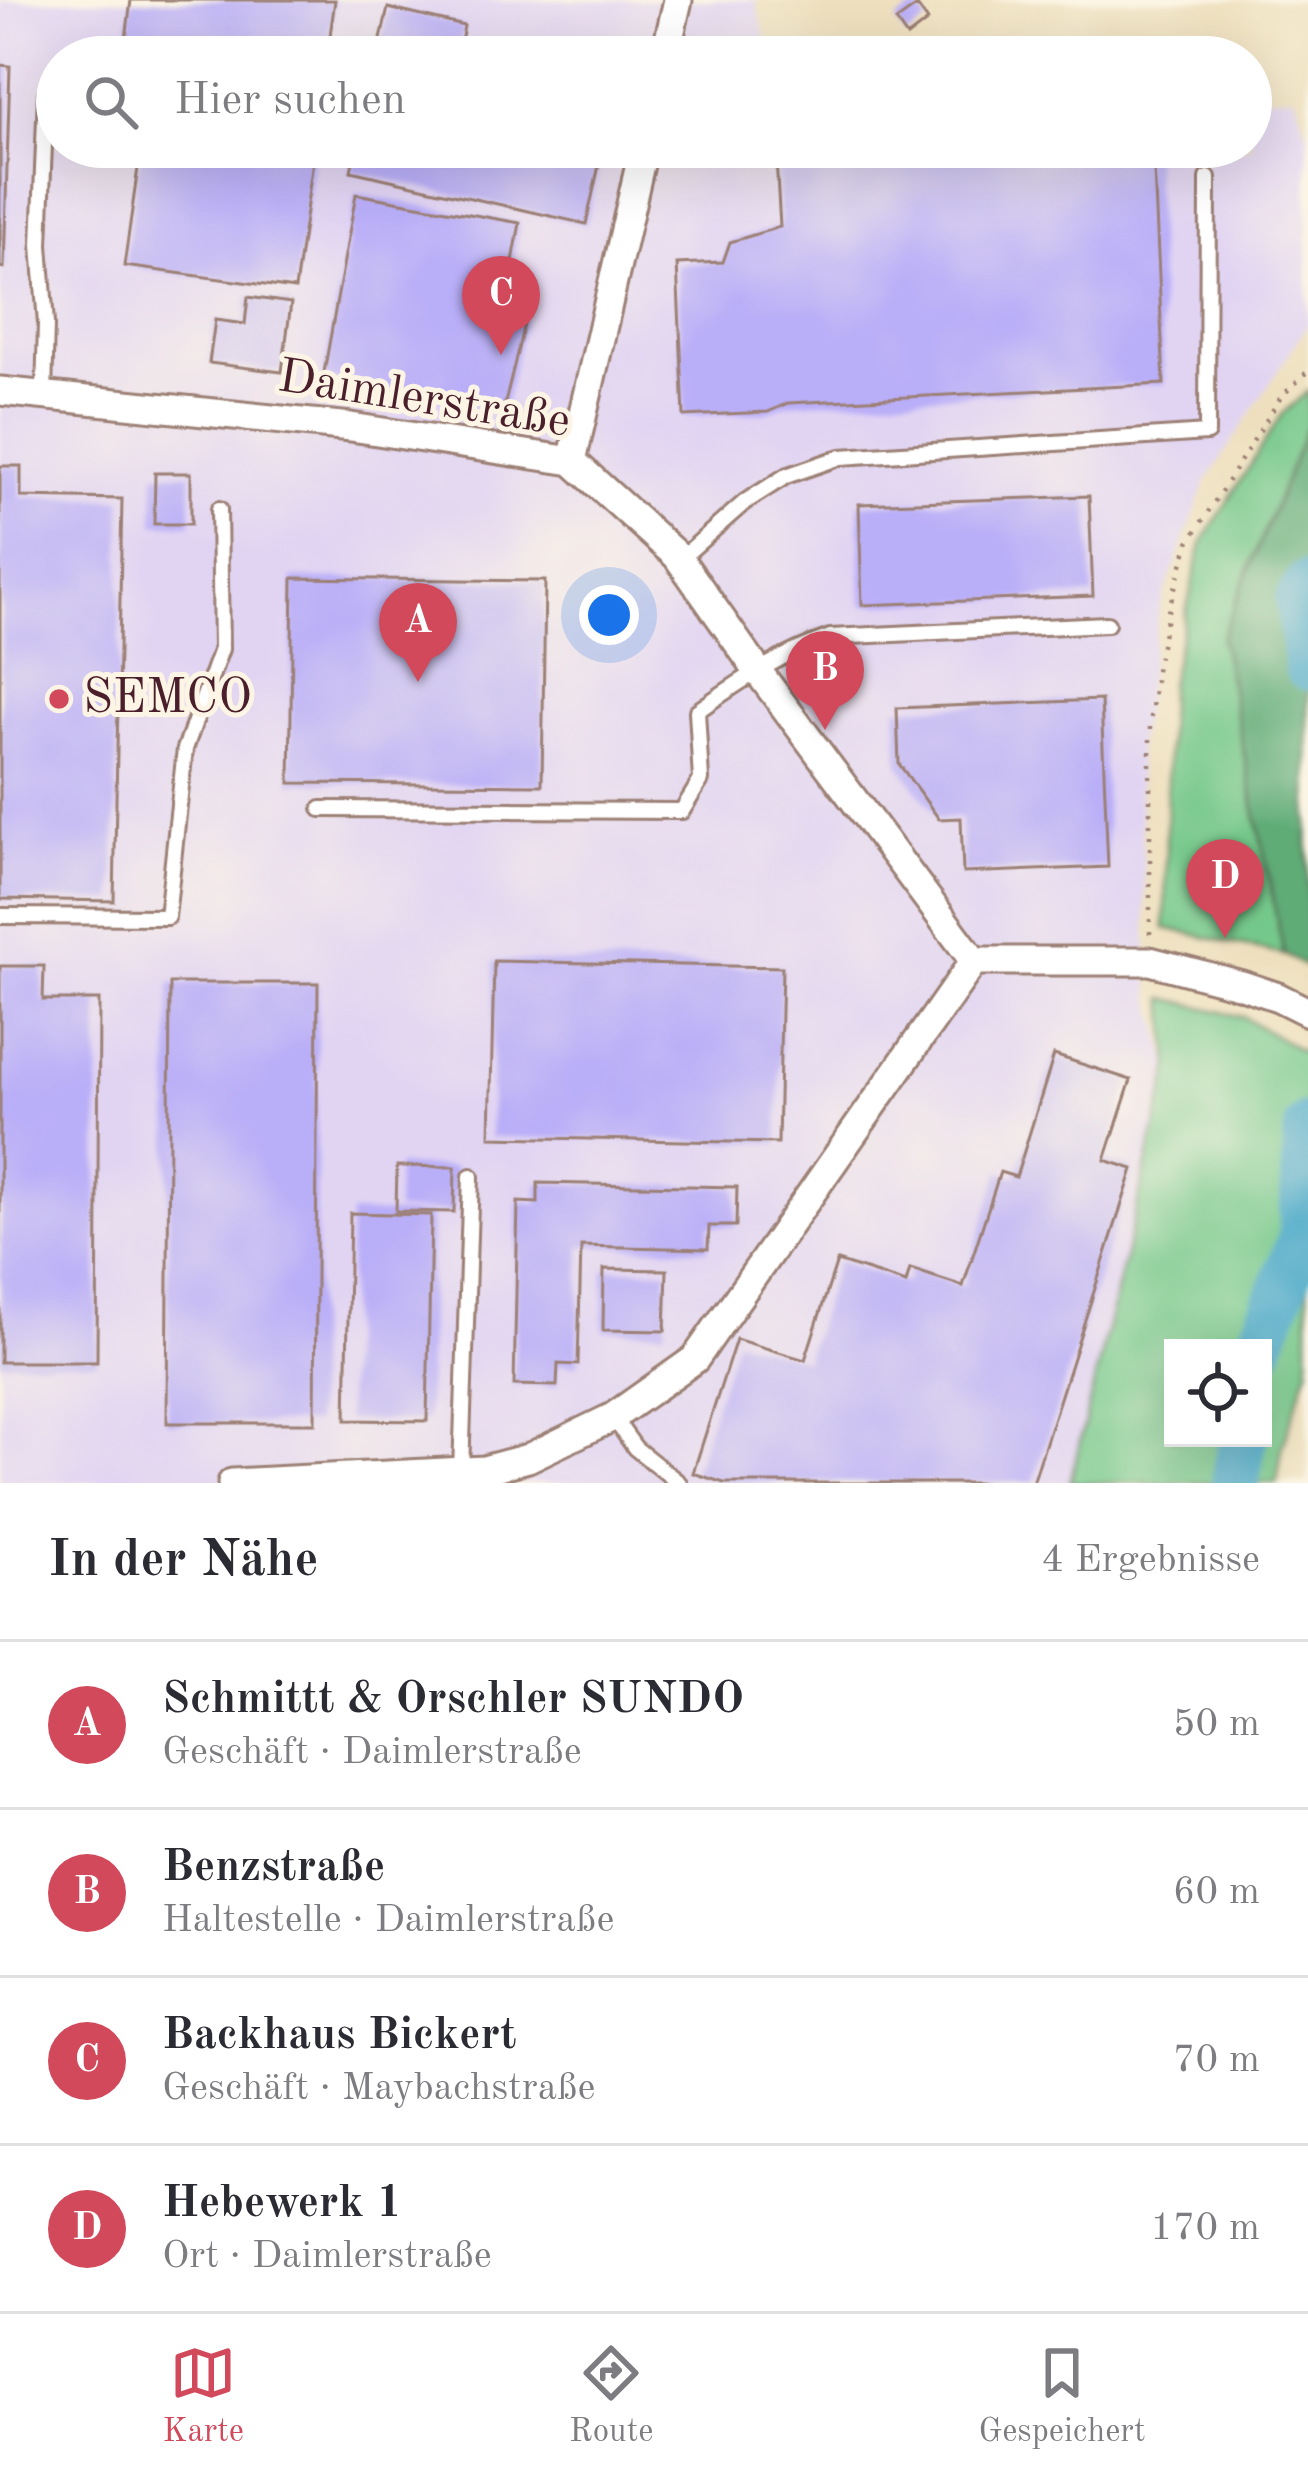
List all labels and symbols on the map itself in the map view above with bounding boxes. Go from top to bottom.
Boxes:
pin: C [462,256,540,355]
street label: Daimlerstraße [274,353,574,447]
pin: A [379,583,457,682]
your location [579,585,639,645]
pin: B [786,631,864,730]
place label: SEMCO [83,675,252,723]
marker: SEMCO [46,686,72,712]
pin: D [1186,839,1264,938]

